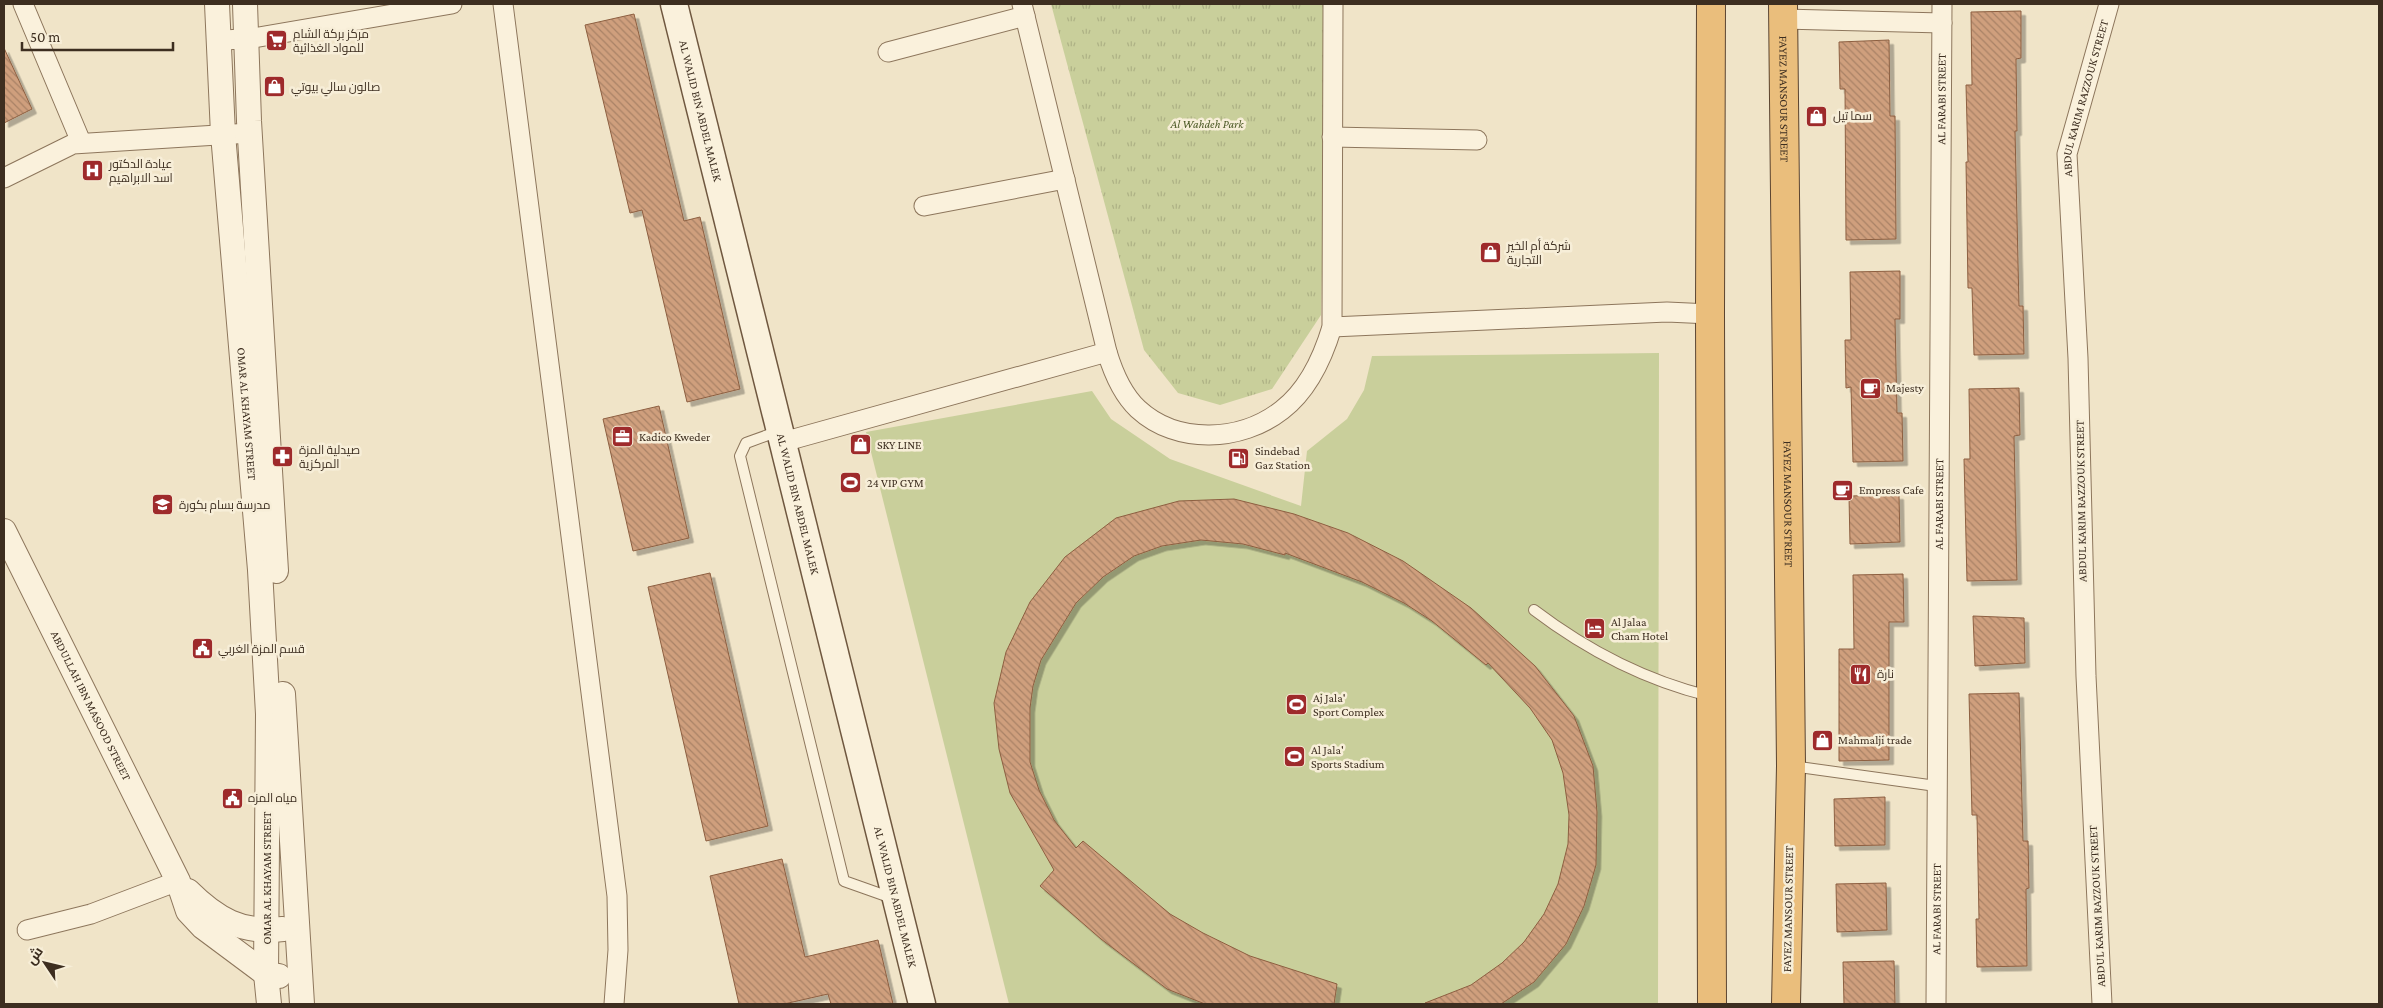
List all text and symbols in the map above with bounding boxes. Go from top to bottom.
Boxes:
street label: ABDUL KARIM RAZZOUK STREET [2060,18,2111,177]
scale bar [22,20,174,52]
place label: مركز بركة الشام للمواد الغذائية [293,27,369,55]
text: 50 m [30,29,60,45]
supermarket icon: مركز بركة الشام للمواد الغذائية [265,29,289,53]
street label: FAYEZ MANSOUR STREET [1776,36,1792,163]
street label: AL WALID BIN ABDEL MALEK [676,39,725,183]
street label: AL FARABI STREET [1934,53,1949,145]
shop icon: صالون سالي بيوتي [263,75,287,99]
place label: صالون سالي بيوتي [291,80,380,97]
shop icon: سما تيل [1805,104,1829,128]
place label: سما تيل [1833,109,1872,123]
park label: Al Wahdeh Park [1170,117,1244,131]
place label: عيادة الدكتور اسد الابراهيم [108,157,173,186]
hospital icon: عيادة الدكتور اسد الابراهيم [81,159,105,183]
place label: شركة أم الخير التجارية [1506,238,1571,267]
shop icon: شركة أم الخير التجارية [1479,241,1503,265]
street label: OMAR AL KHAYAM STREET [234,347,259,481]
cafe icon: Majesty [1858,376,1882,400]
place label: Majesty [1886,381,1924,395]
street label: ABDUL KARIM RAZZOUK STREET [2073,419,2089,582]
office icon: Kadico Kweder [611,425,635,449]
place label: Kadico Kweder [639,430,711,444]
street label: AL WALID BIN ABDEL MALEK [774,432,822,576]
shop icon: SKY LINE [849,433,873,457]
place label: SKY LINE [877,438,922,452]
street label: FAYEZ MANSOUR STREET [1781,441,1796,568]
place label: صيدلية المزة المركزية [299,443,360,471]
place label: Sindebad Gaz Station [1255,444,1311,472]
pharmacy icon: صيدلية المزة المركزية [271,445,295,469]
fuel station icon: Sindebad Gaz Station [1227,446,1251,470]
street label: AL FARABI STREET [1932,458,1946,550]
sports icon: 24 VIP GYM [839,471,863,495]
place label: 24 VIP GYM [867,476,924,490]
cafe icon: Empress Cafe [1831,478,1855,502]
place label: Empress Cafe [1859,483,1924,497]
school or university icon: مدرسة بسام بكورة [151,493,175,517]
place label: مدرسة بسام بكورة [179,498,270,513]
place label: Al Jalaa Cham Hotel [1611,615,1668,643]
hotel icon: Al Jalaa Cham Hotel [1583,617,1607,641]
street label: ABDULLAH IBN MASOOD STREET [48,628,134,783]
public building icon: قسم المزة الغربي [190,637,214,661]
place label: قسم المزة الغربي [218,642,305,659]
restaurant icon: نارة [1849,662,1873,686]
place label: نارة [1877,667,1894,681]
place label: Aj Jala' Sport Complex [1313,691,1385,719]
sports icon: Aj Jala' Sport Complex [1285,693,1309,717]
shop icon: Mahmalji trade [1810,728,1834,752]
place label: Mahmalji trade [1838,733,1912,747]
place label: Al Jala' Sports Stadium [1311,743,1385,771]
sports icon: Al Jala' Sports Stadium [1283,745,1307,769]
public building icon: مياه المزه [220,786,244,810]
place label: مياه المزه [248,791,297,805]
street label: OMAR AL KHAYAM STREET [260,811,274,945]
street label: ABDUL KARIM RAZZOUK STREET [2086,824,2108,987]
street label: AL WALID BIN ABDEL MALEK [871,825,920,969]
street label: FAYEZ MANSOUR STREET [1780,845,1796,972]
street label: AL FARABI STREET [1929,863,1944,955]
north arrow [20,938,70,988]
text: ش [23,944,47,968]

